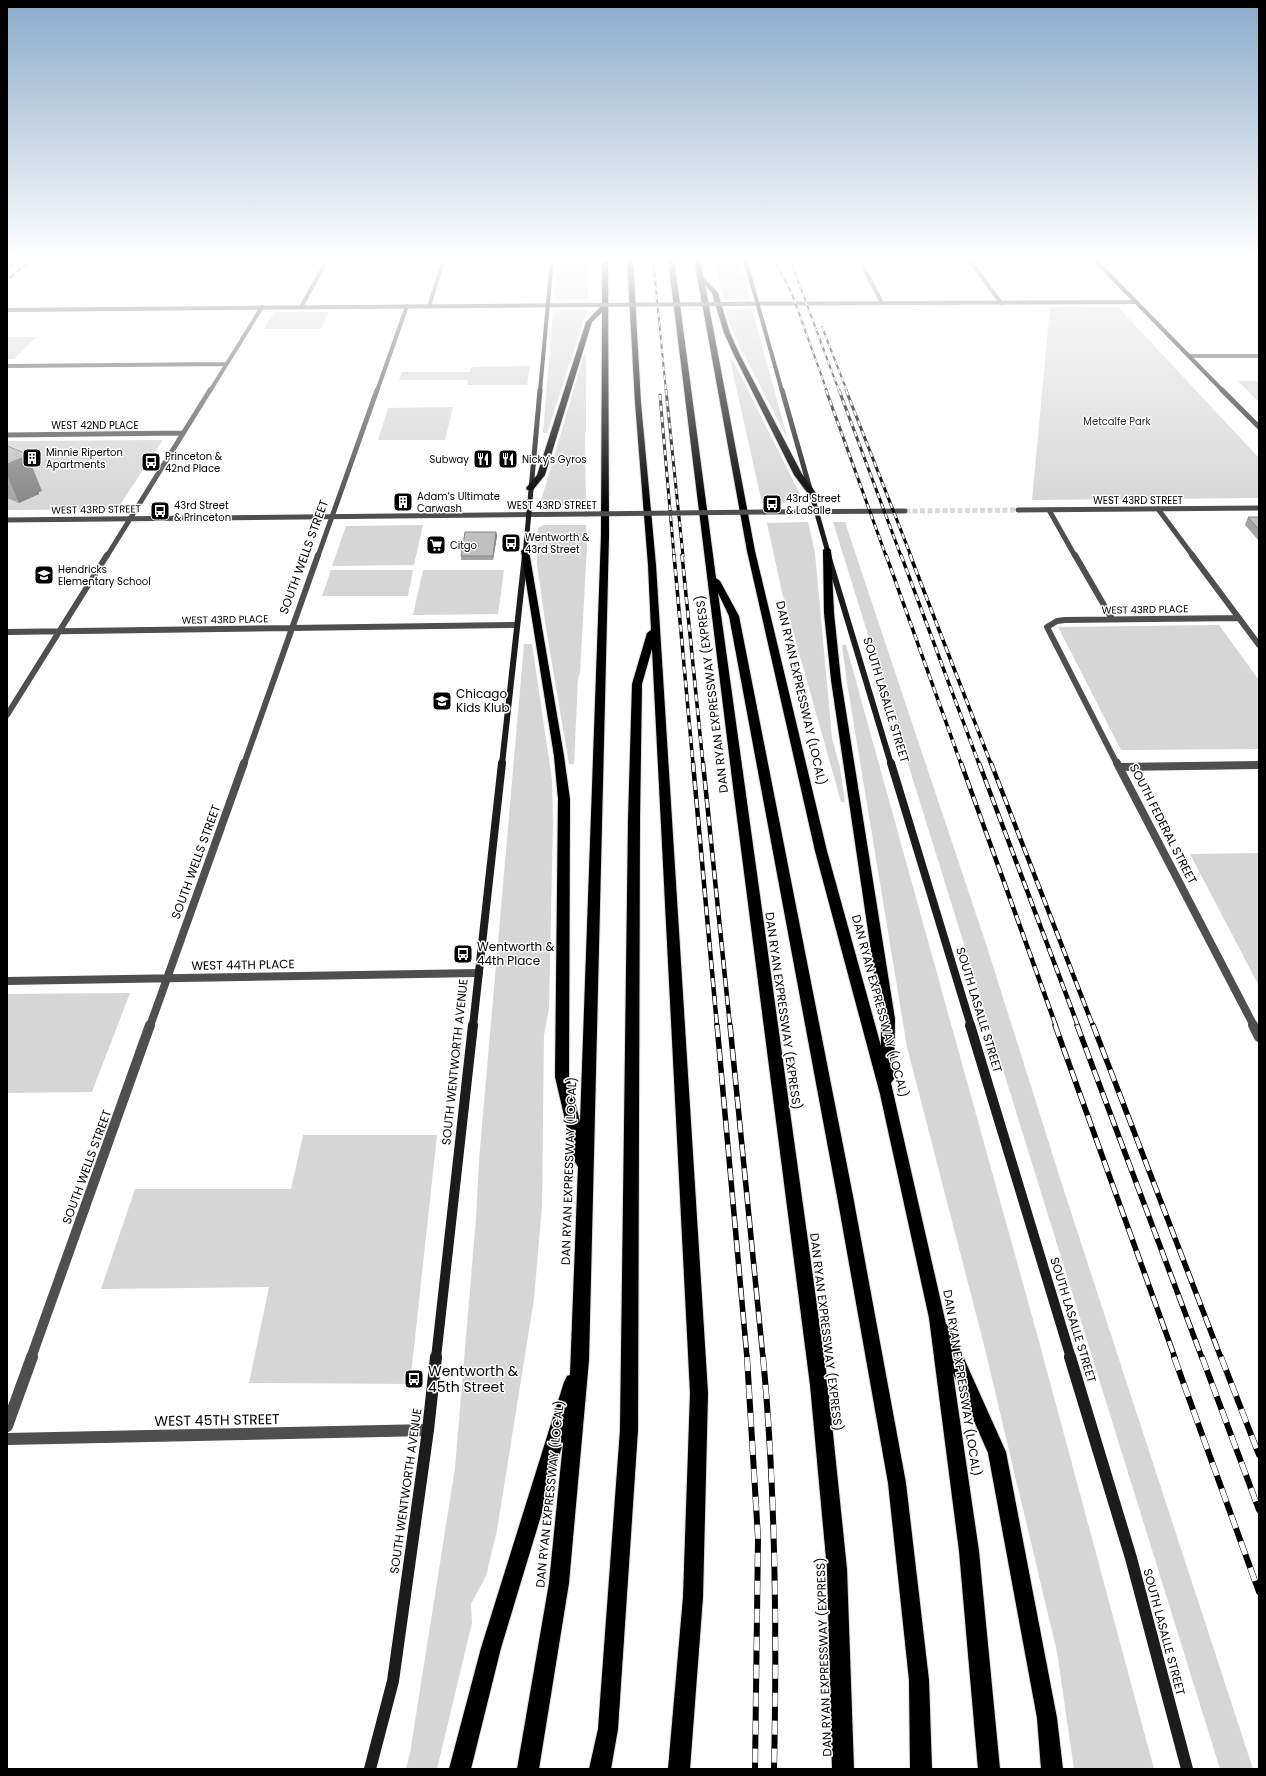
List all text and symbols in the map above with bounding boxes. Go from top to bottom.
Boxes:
park label: Metcalfe Park [1083,414,1152,429]
street label: WEST 42ND PLACE [51,418,139,433]
place label: Minnie Riperton Apartments [46,445,123,472]
building icon: Minnie Riperton Apartments [21,447,43,469]
restaurant icon: Subway [472,448,494,470]
restaurant icon: Nicky's Gyros [497,448,519,470]
place label: Princeton & 42nd Place [165,449,223,476]
bus stop icon: Princeton & 42nd Place [140,451,162,473]
place label: Subway [429,452,469,467]
place label: Nicky's Gyros [522,452,587,467]
place label: Adam’s Ultimate Carwash [417,489,500,516]
building icon: Adam’s Ultimate Carwash [392,491,414,513]
place label: 43rd Street & LaSalle [786,491,841,518]
bus stop icon: 43rd Street & LaSalle [761,493,783,515]
street label: WEST 43RD STREET [1093,493,1184,508]
street label: SOUTH WELLS STREET [275,497,332,616]
place label: 43rd Street & Princeton [174,498,231,525]
street label: WEST 43RD STREET [507,498,598,513]
bus stop icon: 43rd Street & Princeton [149,500,171,522]
street label: WEST 43RD STREET [51,501,142,518]
place label: Wentworth & 43rd Street [525,530,590,557]
bus stop icon: Wentworth & 43rd Street [500,532,522,554]
supermarket icon: Citgo [425,534,447,556]
place label: Citgo [450,538,477,553]
place label: Hendricks Elementary School [58,562,151,589]
school or university icon: Hendricks Elementary School [33,564,55,586]
street label: DAN RYAN EXPRESSWAY (EXPRESS) [691,594,732,794]
street label: DAN RYAN EXPRESSWAY (LOCAL) [772,599,831,787]
street label: WEST 43RD PLACE [1102,601,1188,618]
street label: WEST 43RD PLACE [182,611,268,628]
street label: SOUTH LASALLE STREET [859,635,914,765]
place label: Chicago Kids Klub [456,685,510,716]
school or university icon: Chicago Kids Klub [431,690,453,712]
street label: SOUTH FEDERAL STREET [1126,761,1201,887]
street label: SOUTH WELLS STREET [167,802,224,921]
street label: DAN RYAN EXPRESSWAY (EXPRESS) [761,911,806,1111]
street label: DAN RYAN EXPRESSWAY (LOCAL) [848,913,913,1099]
place label: Wentworth & 44th Place [477,938,554,969]
bus stop icon: Wentworth & 44th Place [452,943,474,965]
street label: SOUTH LASALLE STREET [952,945,1007,1075]
street label: WEST 44TH PLACE [191,955,295,974]
street label: SOUTH WENTWORTH AVENUE [437,978,472,1146]
street label: DAN RYAN EXPRESSWAY (LOCAL) [557,1077,580,1265]
street label: SOUTH WELLS STREET [58,1107,115,1226]
street label: DAN RYAN EXPRESSWAY (EXPRESS) [806,1232,847,1432]
street label: SOUTH LASALLE STREET [1046,1255,1101,1385]
street label: DAN RYAN EXPRESSWAY (LOCAL) [939,1289,986,1477]
place label: Wentworth & 45th Street [428,1361,519,1397]
bus stop icon: Wentworth & 45th Street [403,1368,425,1390]
street label: DAN RYAN EXPRESSWAY (LOCAL) [531,1399,568,1589]
street label: SOUTH WENTWORTH AVENUE [385,1407,426,1575]
street label: WEST 45TH STREET [154,1409,280,1431]
street label: DAN RYAN EXPRESSWAY (EXPRESS) [812,1557,835,1757]
street label: SOUTH LASALLE STREET [1139,1567,1190,1698]

